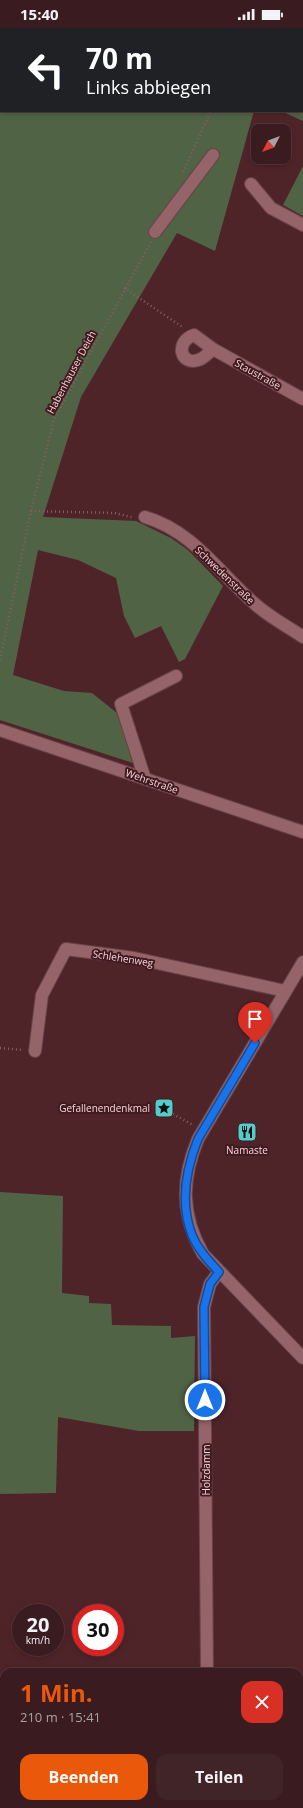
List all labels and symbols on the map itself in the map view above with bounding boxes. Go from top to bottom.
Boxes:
north arrow [251,124,291,164]
street label: Habenhauser Deich [43,328,99,416]
street label: Staustraße [232,356,284,393]
street label: Schwedenstraße [192,543,258,607]
street label: Wehrstraße [124,765,181,797]
street label: Schlehenweg [92,946,155,970]
pin [238,1002,272,1043]
place icon: Gefallenendenkmal [153,1097,175,1119]
place label: Gefallenendenkmal [59,1101,150,1115]
restaurant icon: Namaste [236,1121,258,1143]
place label: Namaste [226,1143,268,1157]
position arrow [184,1379,226,1421]
street label: Holzdamm [199,1445,213,1495]
speed limit sign: 30 [72,1604,124,1656]

